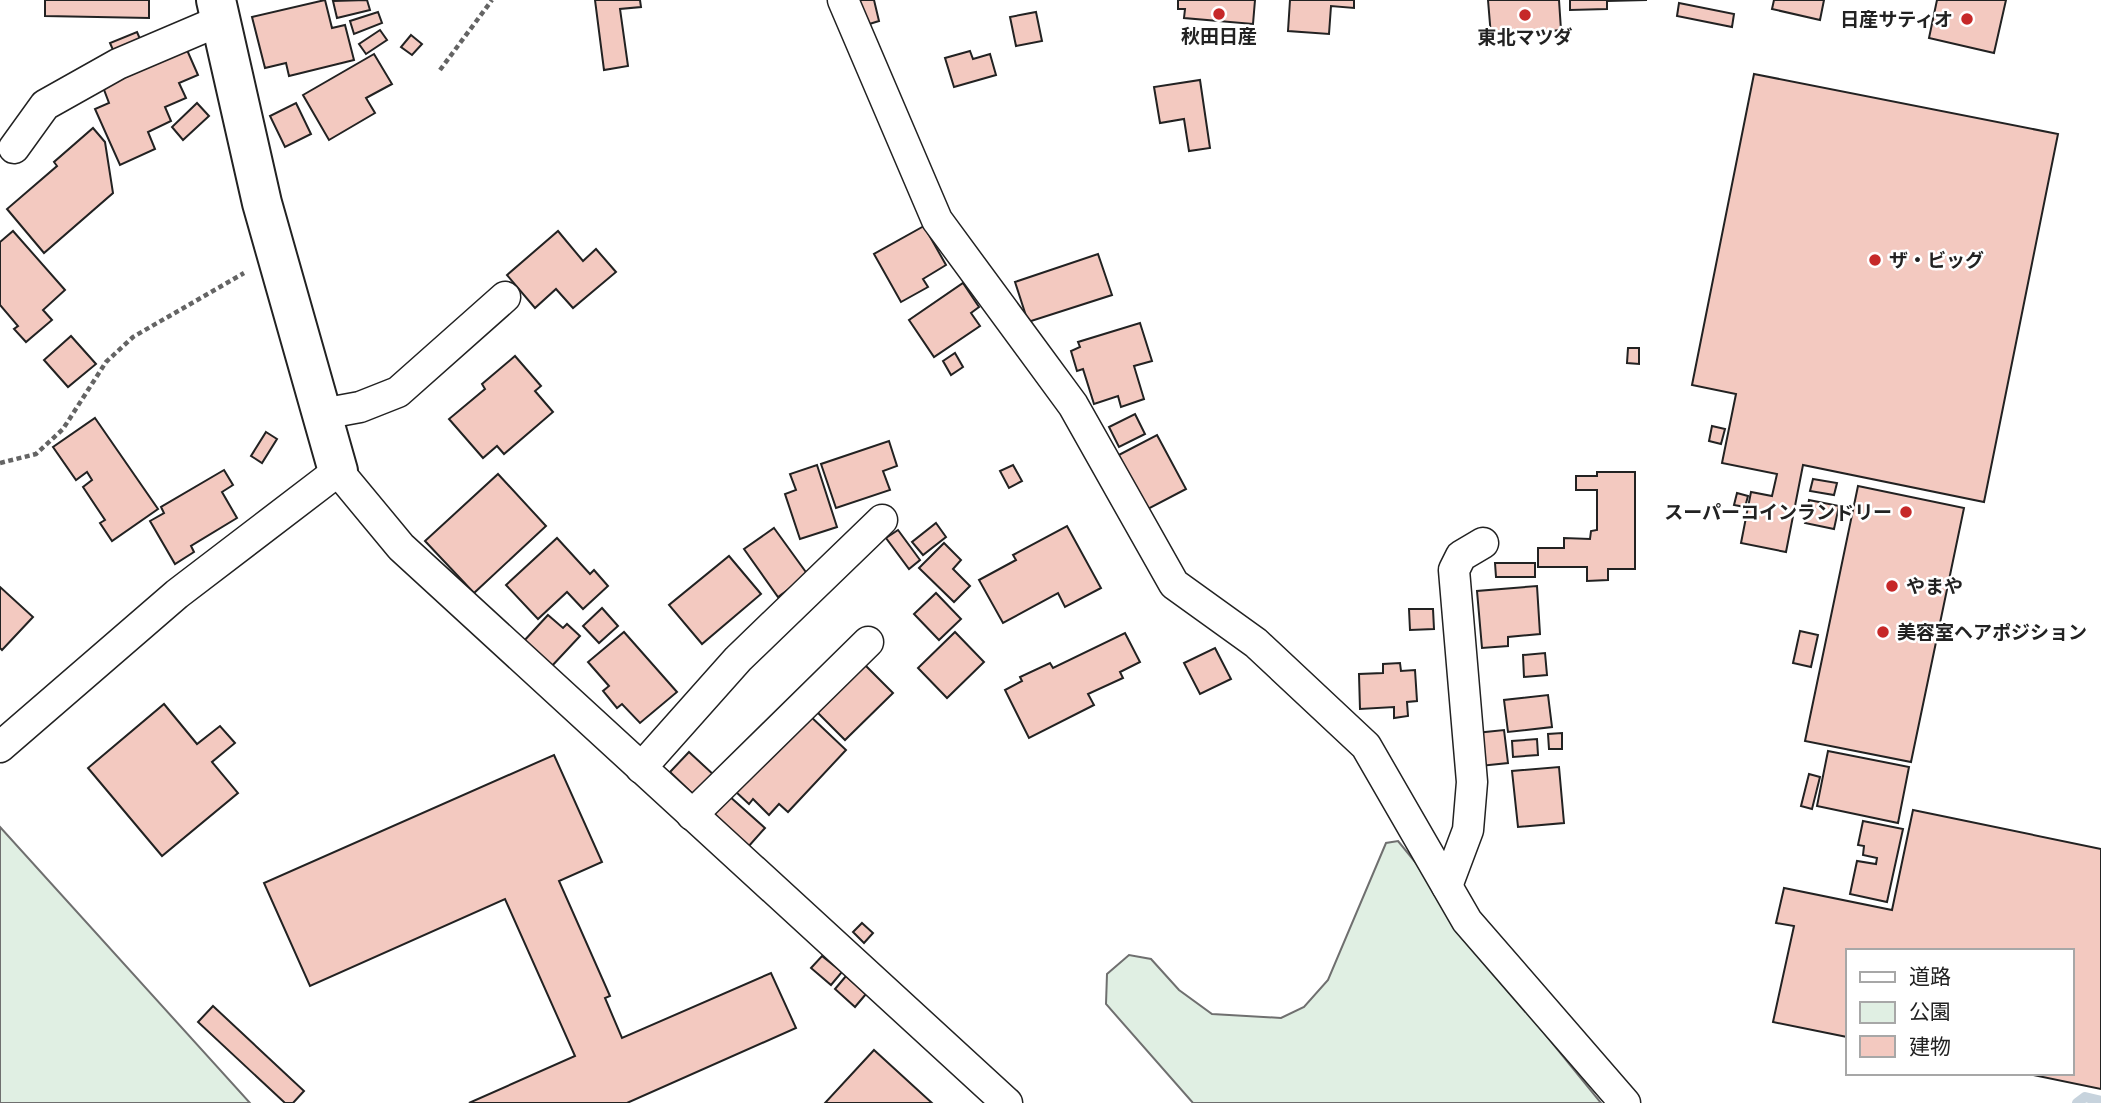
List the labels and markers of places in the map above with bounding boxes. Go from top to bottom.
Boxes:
marker: 秋田日産 [1211,6,1227,22]
marker: 東北マツダ [1517,7,1533,23]
place label: 日産サティオ [1840,8,1953,30]
marker: 日産サティオ [1959,11,1975,27]
place label: 秋田日産 [1181,25,1257,47]
place label: 東北マツダ [1477,26,1573,48]
place label: ザ・ビッグ [1889,249,1984,271]
marker: ザ・ビッグ [1867,252,1883,268]
place label: スーパーコインランドリー [1664,501,1892,523]
marker: スーパーコインランドリー [1898,504,1914,520]
place label: やまや [1906,575,1963,597]
marker: やまや [1884,578,1900,594]
place label: 美容室ヘアポジション [1897,621,2087,643]
marker: 美容室ヘアポジション [1875,624,1891,640]

